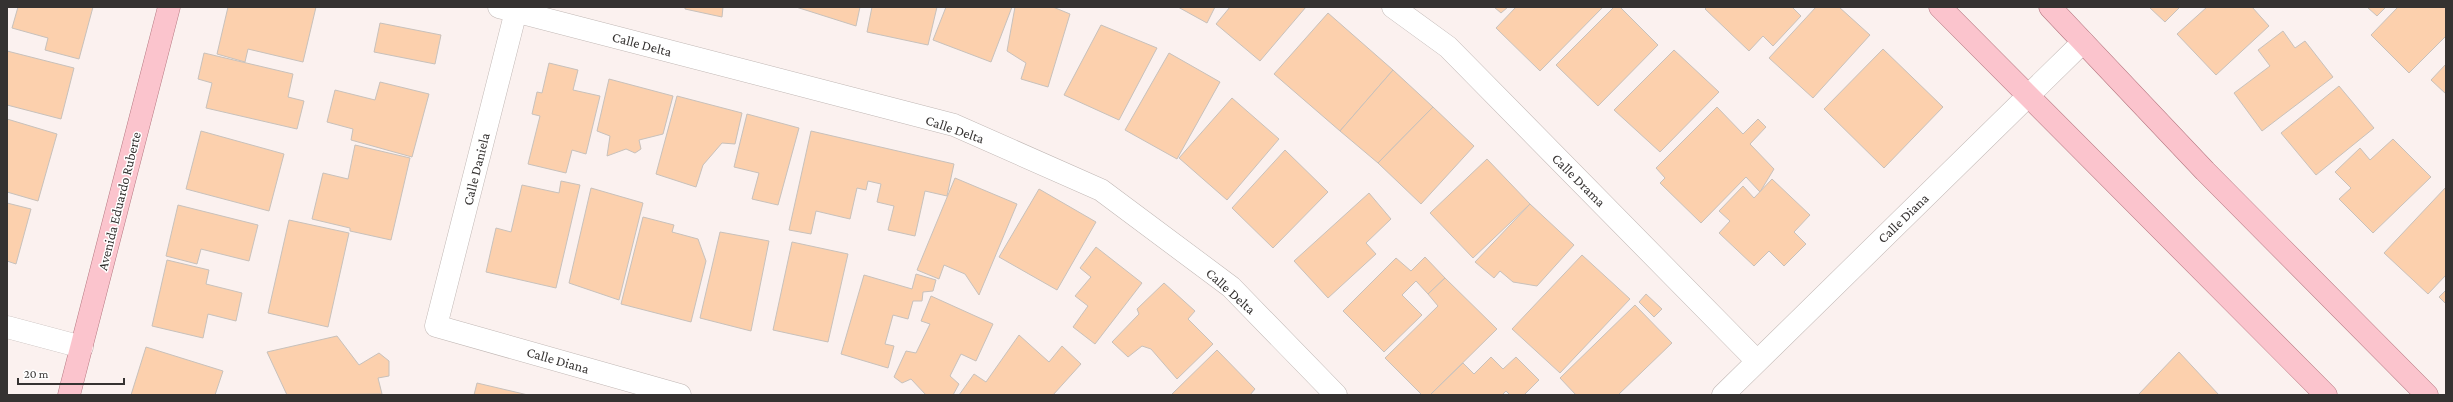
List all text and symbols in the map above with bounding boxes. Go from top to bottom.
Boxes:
street label: Calle Delta [610,28,674,60]
street label: Calle Delta [924,112,987,147]
street label: Avenida Eduardo Ruberte [94,130,144,272]
street label: Calle Daniela [459,131,493,207]
street label: Calle Drama [1549,150,1609,210]
street label: Calle Diana [1874,190,1932,246]
street label: Calle Delta [1203,265,1259,318]
street label: Calle Diana [525,343,592,377]
scale bar [18,360,124,386]
text: 20 m [24,367,49,381]

